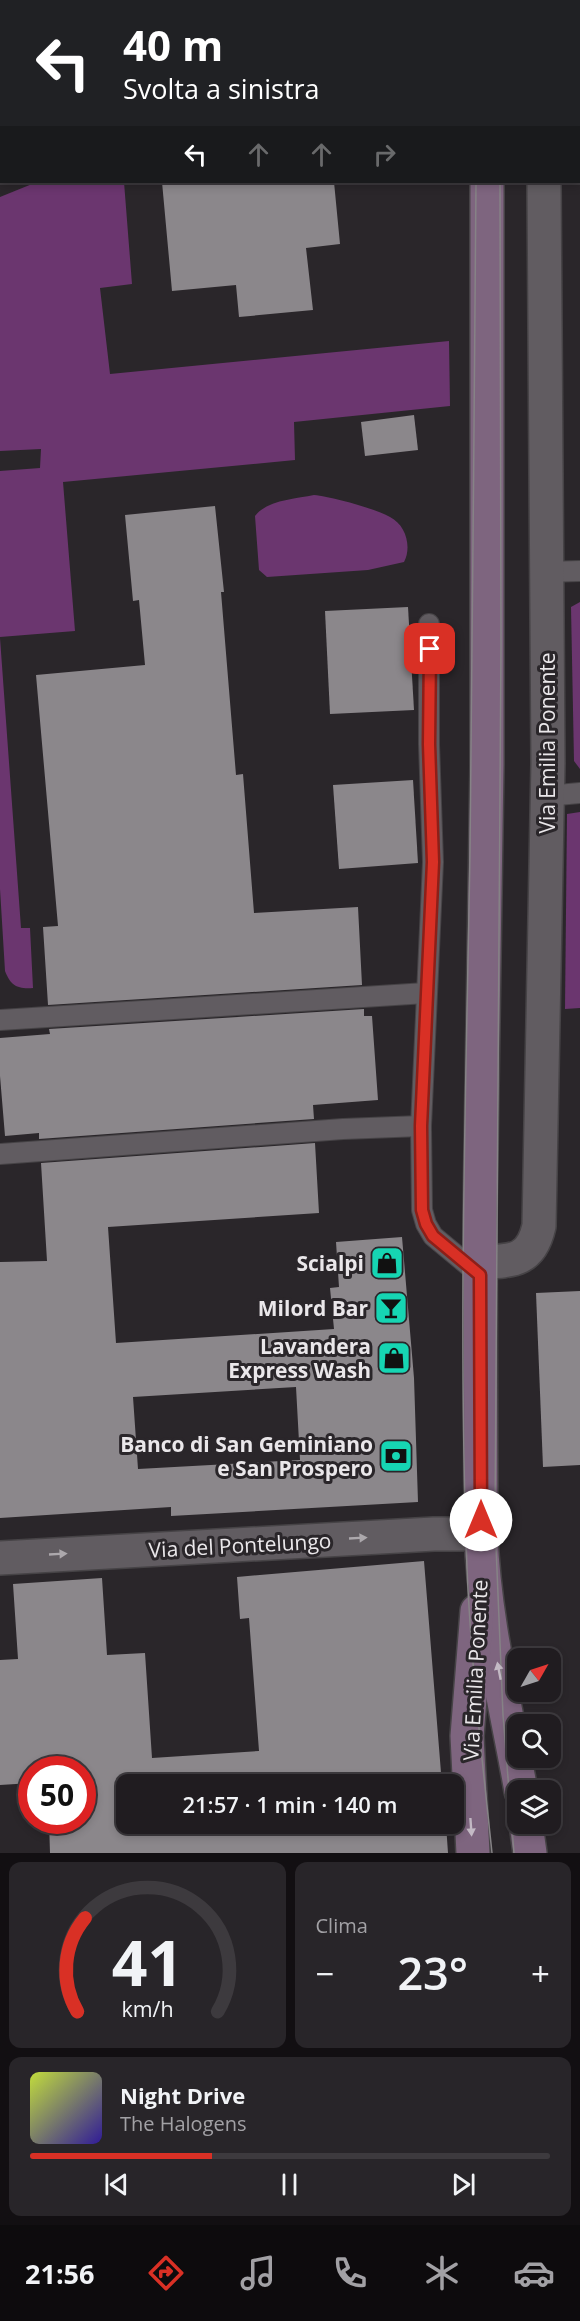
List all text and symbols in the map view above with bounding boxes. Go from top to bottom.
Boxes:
text: 40 m [123,16,223,73]
icon: left [24,24,102,102]
text: Svolta a sinistra [123,70,320,107]
icon: left [179,138,212,171]
icon: ahead [242,138,275,171]
icon: ahead [305,138,338,171]
icon: right [368,138,401,171]
pin [404,623,455,674]
icon: arrive [413,632,446,665]
street label: Via Emilia Ponente [533,652,561,834]
shop icon: Scialpi [369,1245,405,1281]
place label: Scialpi [296,1249,364,1277]
bar icon: Milord Bar [373,1290,409,1326]
place label: Milord Bar [258,1294,368,1322]
place label: Lavandera Express Wash [228,1332,371,1384]
shop icon: Lavandera Express Wash [376,1340,412,1376]
place label: Banco di San Geminiano e San Prospero [120,1430,373,1482]
bank icon: Banco di San Geminiano e San Prospero [378,1438,414,1474]
position arrow [449,1488,513,1552]
street label: Via del Pontelungo [148,1526,332,1564]
one-way arrow [348,1534,367,1543]
one-way arrow [49,1549,68,1559]
street label: Via Emilia Ponente [456,1579,494,1761]
north arrow [507,1648,561,1702]
map controls [507,1648,561,1834]
one-way arrow [494,1662,503,1681]
button: search [507,1714,561,1768]
speed limit sign: 50 [18,1756,96,1834]
button: layers [507,1780,561,1834]
text: 21:57 · 1 min · 140 m [182,1789,398,1819]
one-way arrow [466,1817,475,1836]
text: Clima [316,1912,368,1939]
text: 41 [112,1919,183,2004]
text: 23° [397,1942,468,2003]
text: − [316,1951,334,1996]
text: + [531,1951,550,1996]
text: km/h [121,1994,173,2023]
text: Night Drive [120,2080,245,2110]
text: The Halogens [120,2110,247,2137]
icon: previous [100,2168,133,2201]
icon: pause [273,2168,306,2201]
icon: next [447,2168,480,2201]
icon: directions [145,2252,187,2294]
icon: music [237,2252,279,2294]
icon: phone [329,2252,371,2294]
icon: climate [421,2252,463,2294]
icon: car [513,2252,555,2294]
text: 21:56 [25,2255,94,2292]

